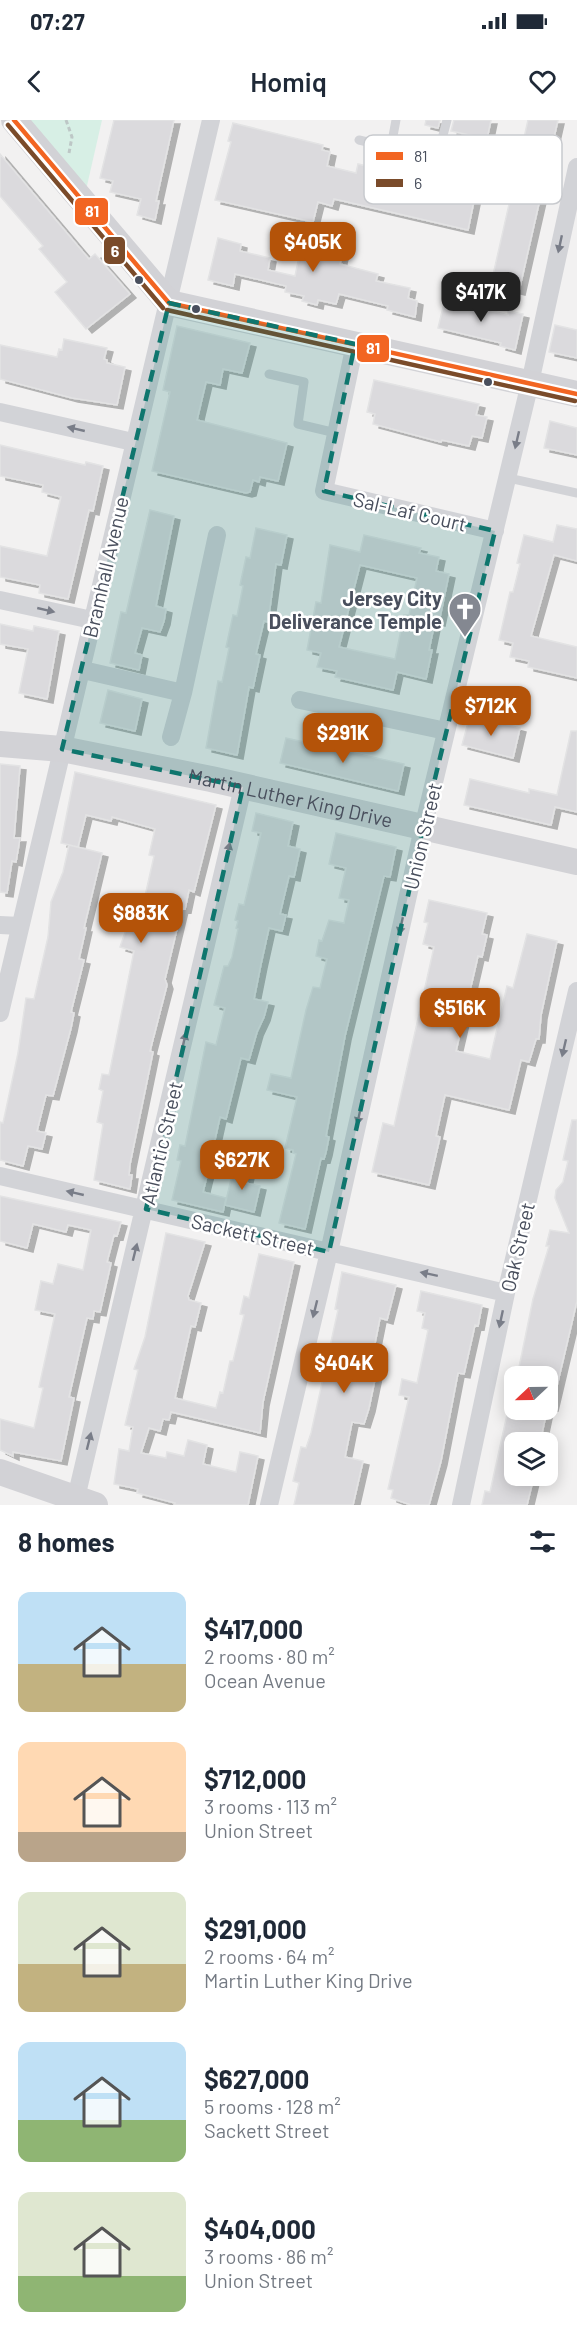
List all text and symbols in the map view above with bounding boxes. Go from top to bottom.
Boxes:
text: 07:27 [30,8,85,34]
icon: back [18,65,51,98]
text: Homiq [250,65,327,97]
icon: heart [526,65,559,98]
legend [364,135,562,204]
text: 81 [414,146,428,165]
text: 6 [414,173,422,192]
line badge: 81 [74,197,109,226]
text: 81 [85,201,99,220]
pin: $405K [271,222,355,273]
text: $405K [284,229,342,253]
one-way arrow [555,235,564,254]
line badge: 6 [103,236,126,265]
text: 6 [111,241,120,260]
pin: $417K [439,272,523,323]
unlabelled marker [133,274,145,286]
text: $417K [455,279,507,303]
unlabelled marker [190,303,202,315]
line badge: 81 [356,334,390,363]
text: 81 [366,338,380,357]
unlabelled marker [482,376,494,388]
one-way arrow [67,424,86,433]
one-way arrow [511,431,521,449]
street label: Sal-Laf Court [351,486,469,536]
street label: Bramhall Avenue [77,494,133,640]
place label: Jersey City Deliverance Temple [269,586,442,633]
church icon: Jersey City Deliverance Temple [447,591,483,638]
one-way arrow [37,606,56,615]
pin: $712K [449,686,533,737]
text: $712K [465,693,517,717]
pin: $291K [301,713,385,764]
text: $291K [317,720,369,744]
street label: Martin Luther King Drive [187,763,395,832]
street label: Union Street [398,780,446,892]
one-way arrow [223,842,233,861]
pin: $883K [99,893,183,944]
text: $883K [113,900,169,924]
one-way arrow [396,917,405,936]
pin: $516K [418,988,502,1039]
text: $516K [434,995,486,1019]
one-way arrow [180,1032,189,1051]
one-way arrow [558,1038,568,1057]
street label: Atlantic Street [135,1079,187,1207]
one-way arrow [354,1107,363,1126]
pin: $627K [200,1140,284,1191]
text: $627K [214,1147,270,1171]
one-way arrow [65,1188,84,1197]
street label: Oak Street [495,1200,539,1294]
street label: Sackett Street [189,1208,317,1260]
one-way arrow [131,1243,141,1261]
one-way arrow [419,1269,438,1278]
one-way arrow [310,1299,320,1318]
one-way arrow [495,1310,505,1329]
pin: $404K [302,1343,386,1394]
text: $404K [314,1350,374,1374]
north arrow [504,1366,558,1420]
map controls [504,1366,558,1486]
one-way arrow [85,1432,95,1451]
button: layers [504,1432,558,1486]
icon: filters [526,1525,559,1558]
text: 8 homes [18,1526,115,1557]
text: $417,000 [204,1613,303,1644]
icon: home [66,1616,138,1688]
text: 2 rooms · 80 m² [204,1644,335,1668]
text: Ocean Avenue [204,1668,326,1692]
text: $712,000 [204,1763,306,1794]
icon: home [66,1766,138,1838]
text: 3 rooms · 113 m² [204,1794,337,1818]
text: Union Street [204,1818,313,1842]
text: $291,000 [204,1913,307,1944]
icon: home [66,1916,138,1988]
text: 2 rooms · 64 m² [204,1944,334,1968]
text: Martin Luther King Drive [204,1968,413,1992]
text: $627,000 [204,2063,309,2094]
icon: home [66,2066,138,2138]
text: 5 rooms · 128 m² [204,2094,341,2118]
text: Sackett Street [204,2118,330,2142]
text: $404,000 [204,2213,316,2244]
icon: home [66,2216,138,2288]
text: 3 rooms · 86 m² [204,2244,333,2268]
text: Union Street [204,2268,313,2292]

